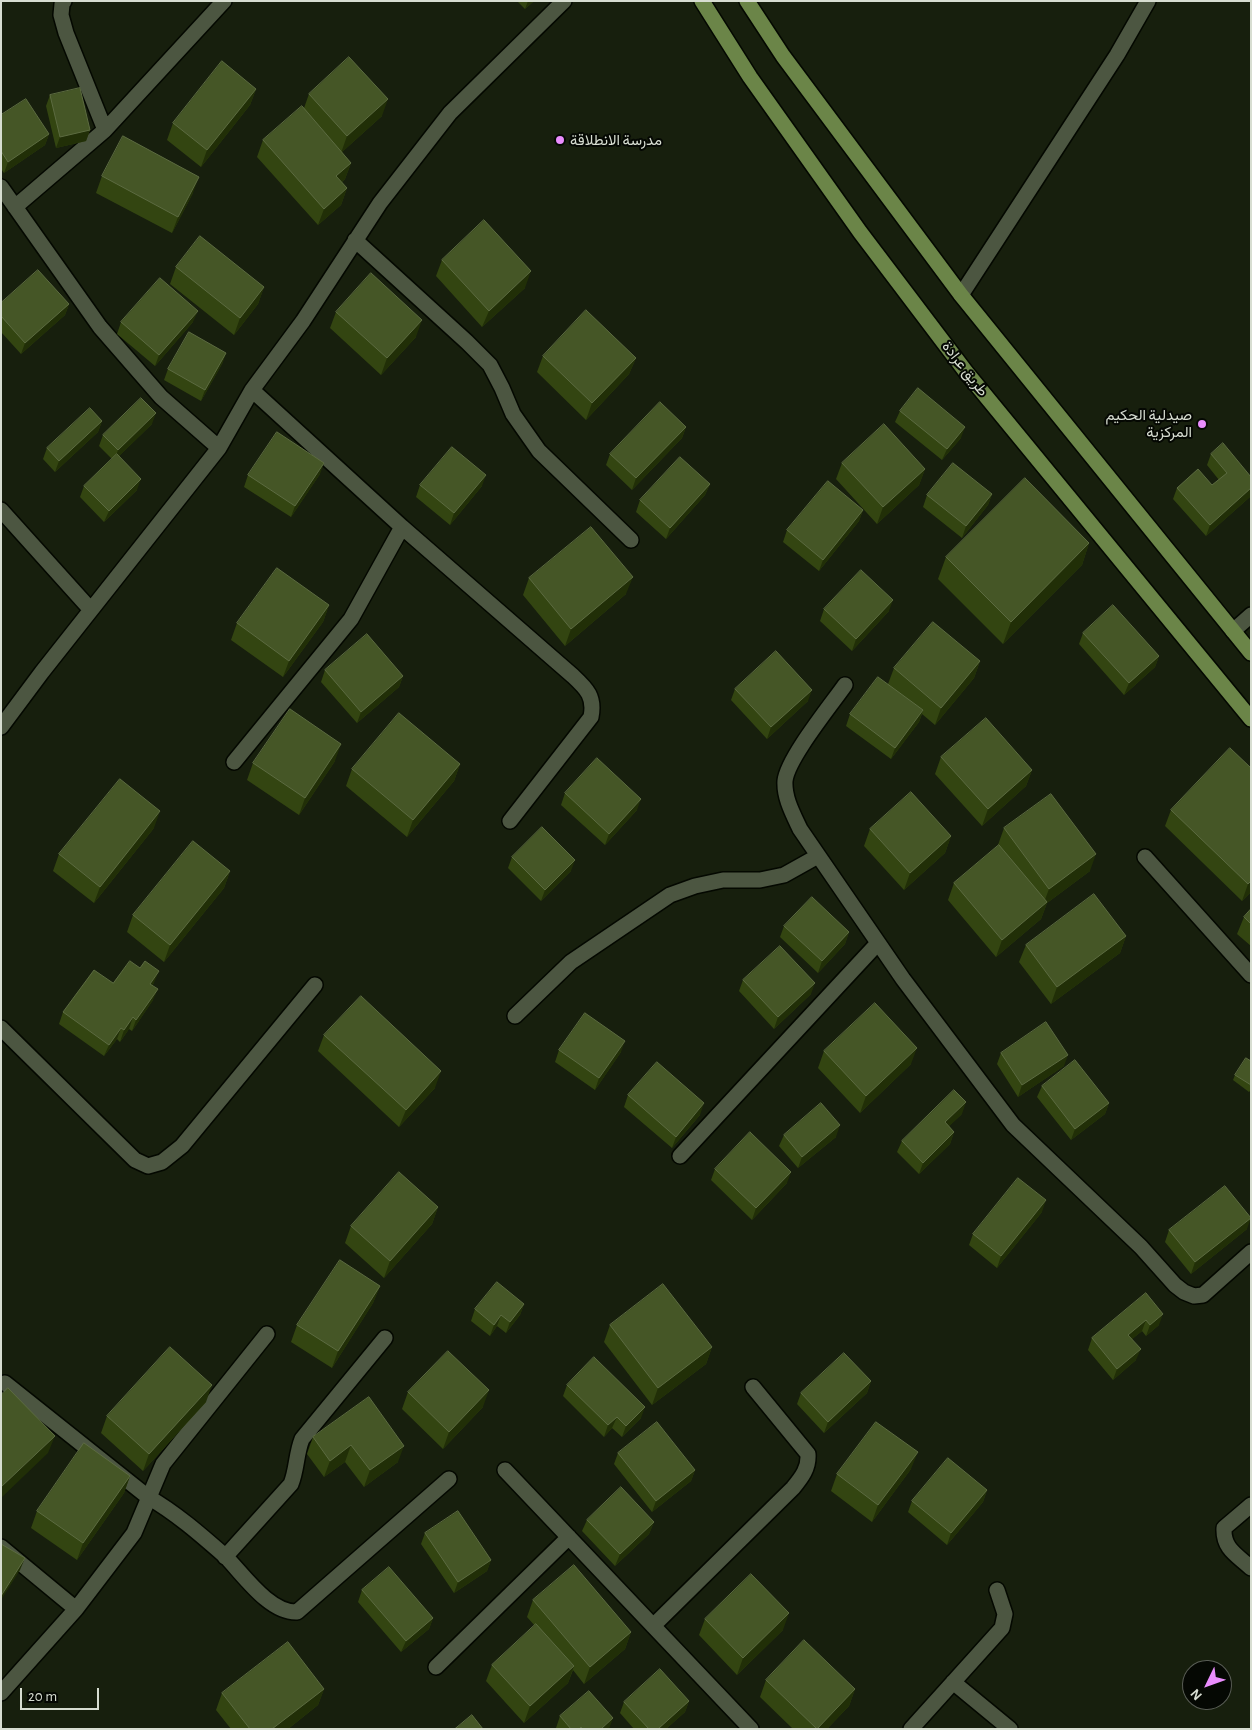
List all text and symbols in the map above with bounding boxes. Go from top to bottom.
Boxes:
place label: مدرسة الانطلاقة [570,131,662,149]
marker: مدرسة الانطلاقة [554,134,566,146]
street label: طريق عرادة [938,338,992,400]
place label: صيدلية الحكيم المركزية [1105,406,1192,441]
marker: صيدلية الحكيم المركزية [1196,418,1208,430]
north arrow [1182,1660,1232,1710]
scale bar [22,1678,101,1710]
text: N [1188,1686,1205,1703]
text: 20 m [28,1689,57,1704]

